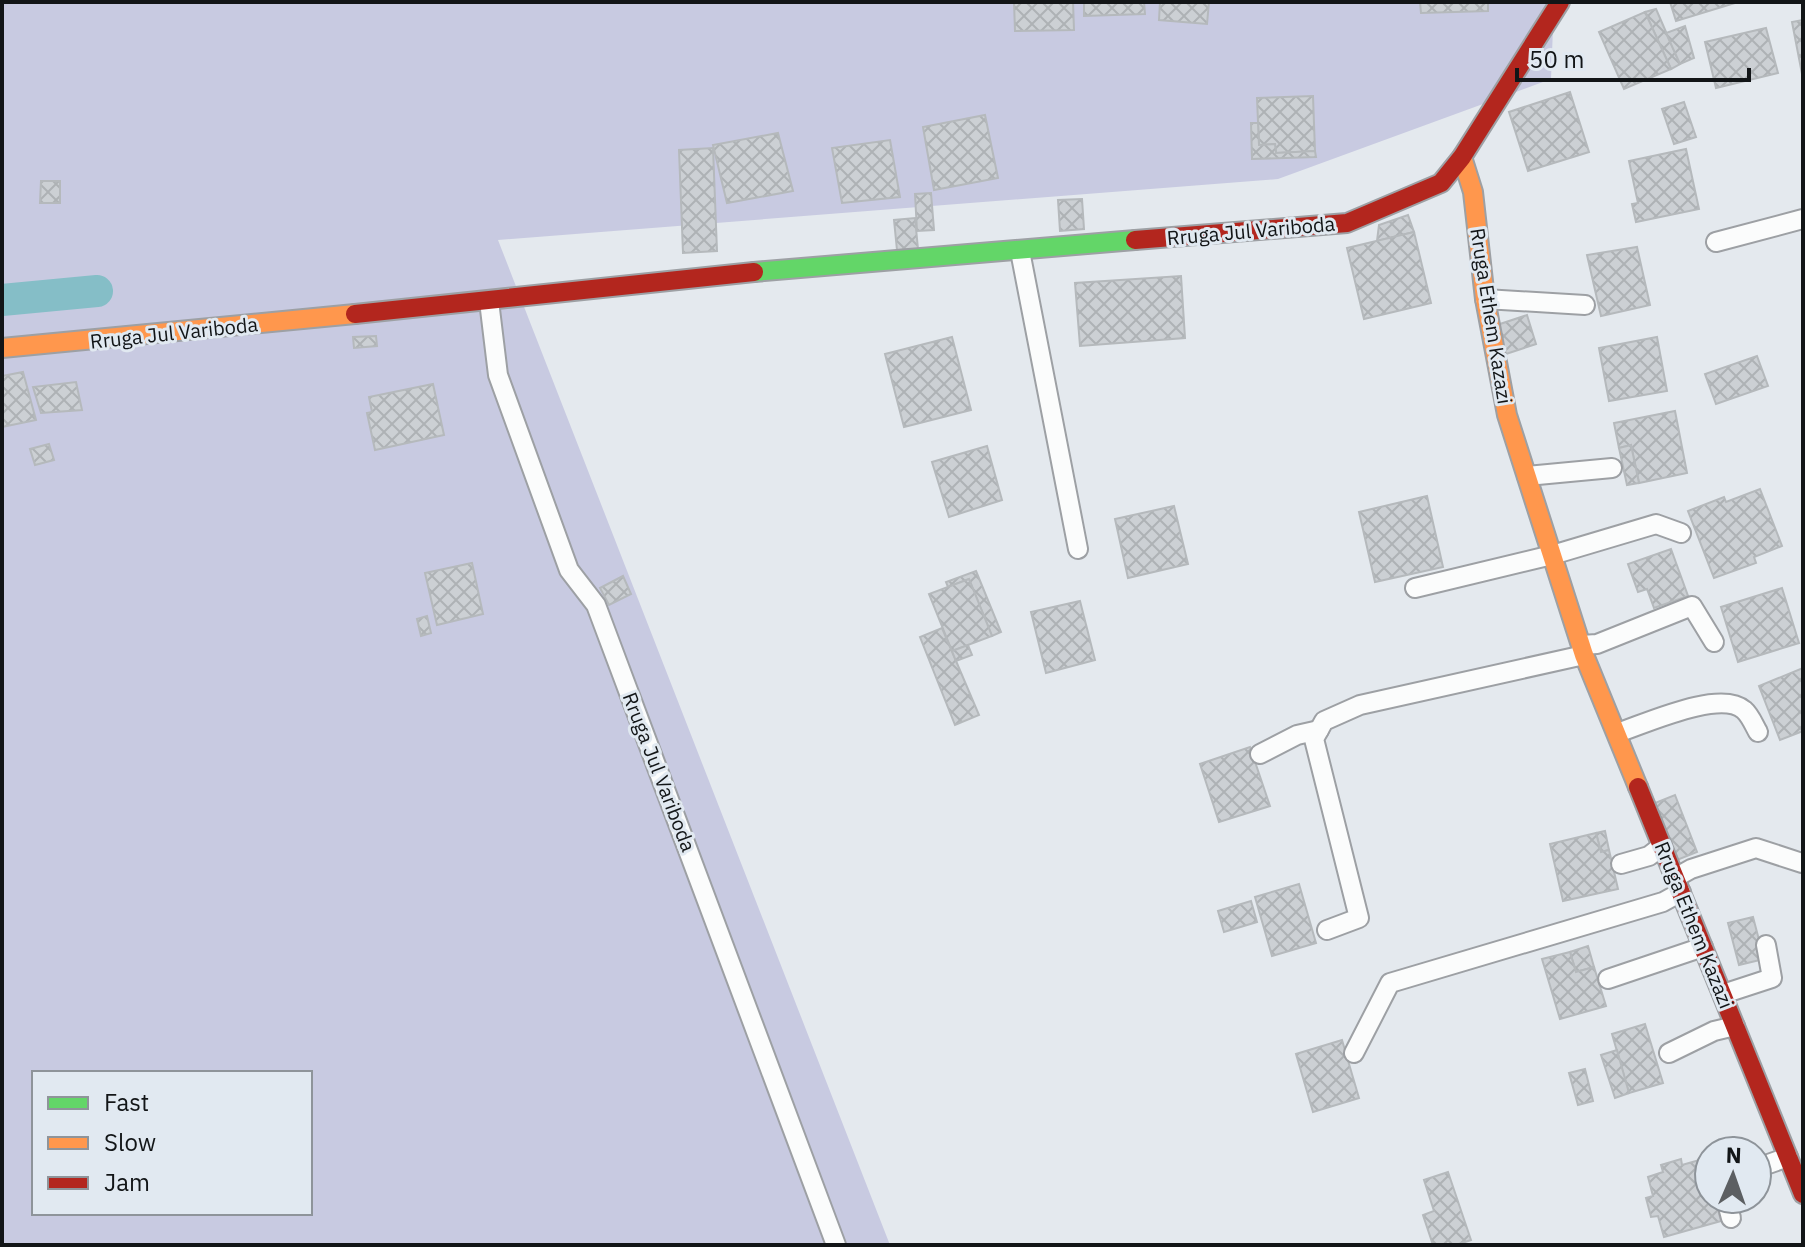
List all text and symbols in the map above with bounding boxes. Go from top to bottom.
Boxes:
scale bar [1517,32,1749,82]
text: 50 m [1529,43,1584,75]
street label: Rruga Jul Variboda [1166,210,1337,251]
street label: Rruga Ethem Kazazi [1464,226,1519,406]
street label: Rruga Jul Variboda [89,310,260,355]
street label: Rruga Jul Variboda [617,688,702,856]
street label: Rruga Ethem Kazazi [1649,837,1740,1012]
legend [32,1071,312,1215]
text: Fast [104,1086,149,1118]
text: Slow [104,1126,156,1158]
north arrow [1693,1135,1773,1215]
text: N [1725,1140,1742,1169]
text: Jam [104,1166,150,1198]

